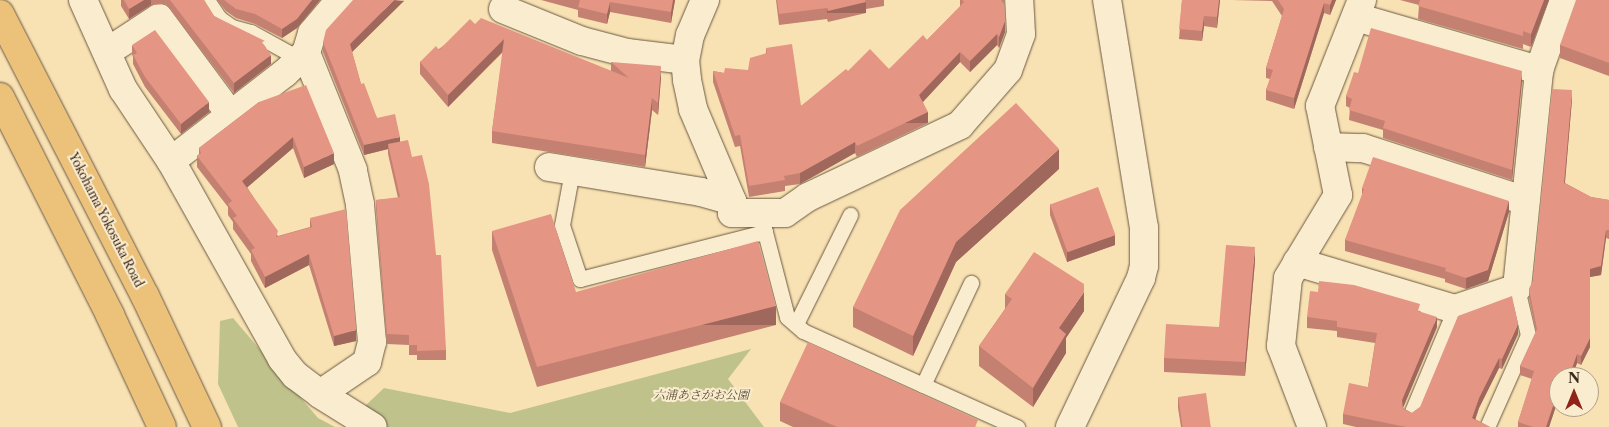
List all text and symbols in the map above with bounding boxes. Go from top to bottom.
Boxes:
street label: Yokohama Yokosuka Road [66,150,146,290]
north arrow [1549,367,1599,417]
text: N [1568,369,1580,387]
park label: 六浦あさがお公園 [653,388,749,402]

